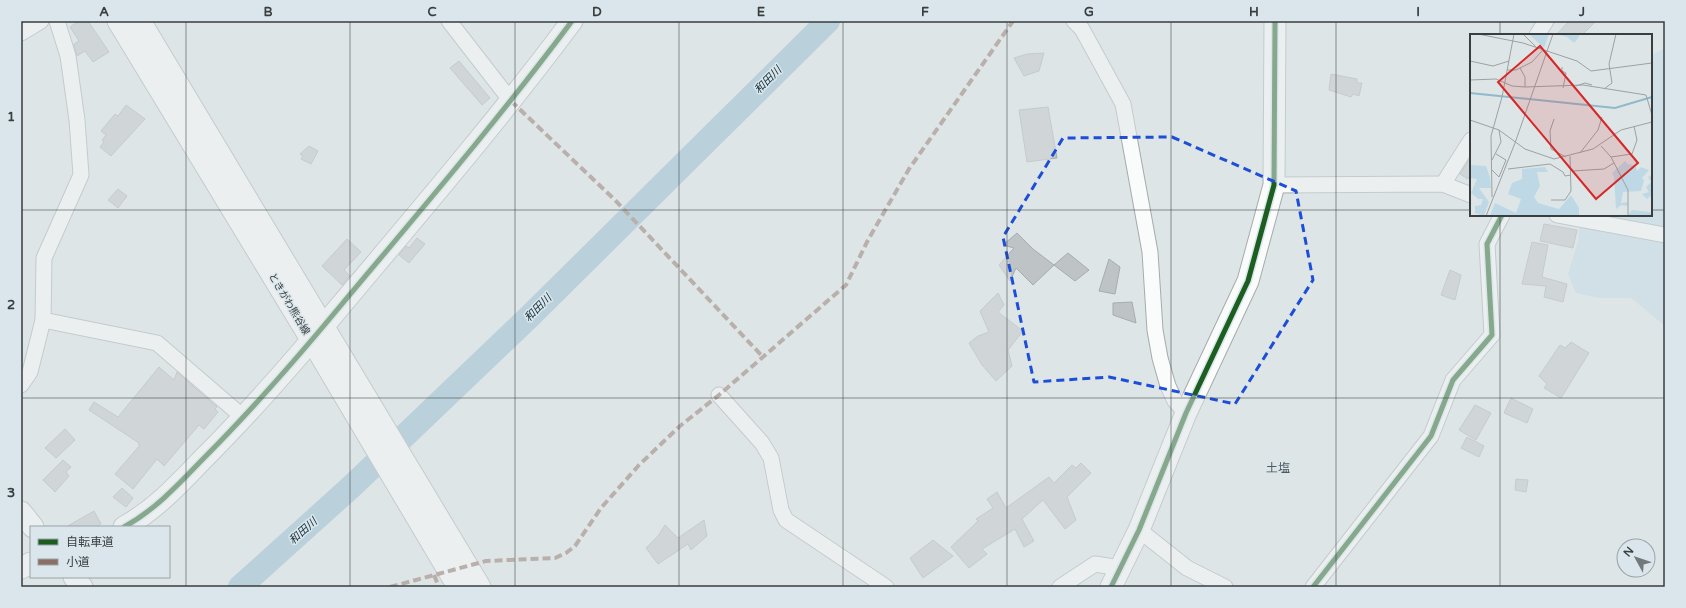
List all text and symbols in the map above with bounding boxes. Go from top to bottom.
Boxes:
text: A [99,4,109,20]
text: B [263,4,273,20]
text: C [427,4,437,20]
text: D [592,4,602,20]
text: E [757,4,765,20]
text: F [921,4,929,20]
text: G [1084,4,1094,20]
text: H [1249,4,1259,20]
text: I [1416,4,1420,20]
text: J [1578,4,1585,20]
inset map [1470,34,1652,216]
water label: 和田川 [752,63,785,96]
text: 1 [7,109,15,125]
street label: ときがわ熊谷線 [266,271,312,337]
water label: 和田川 [522,291,555,324]
text: 2 [7,297,15,313]
district label: 土塩 [1266,461,1290,475]
text: 3 [7,485,15,501]
water label: 和田川 [286,514,320,547]
legend [30,526,170,578]
text: 自転車道 [66,535,114,549]
north arrow [1616,538,1656,578]
text: N [1621,544,1637,559]
text: 小道 [66,555,90,569]

